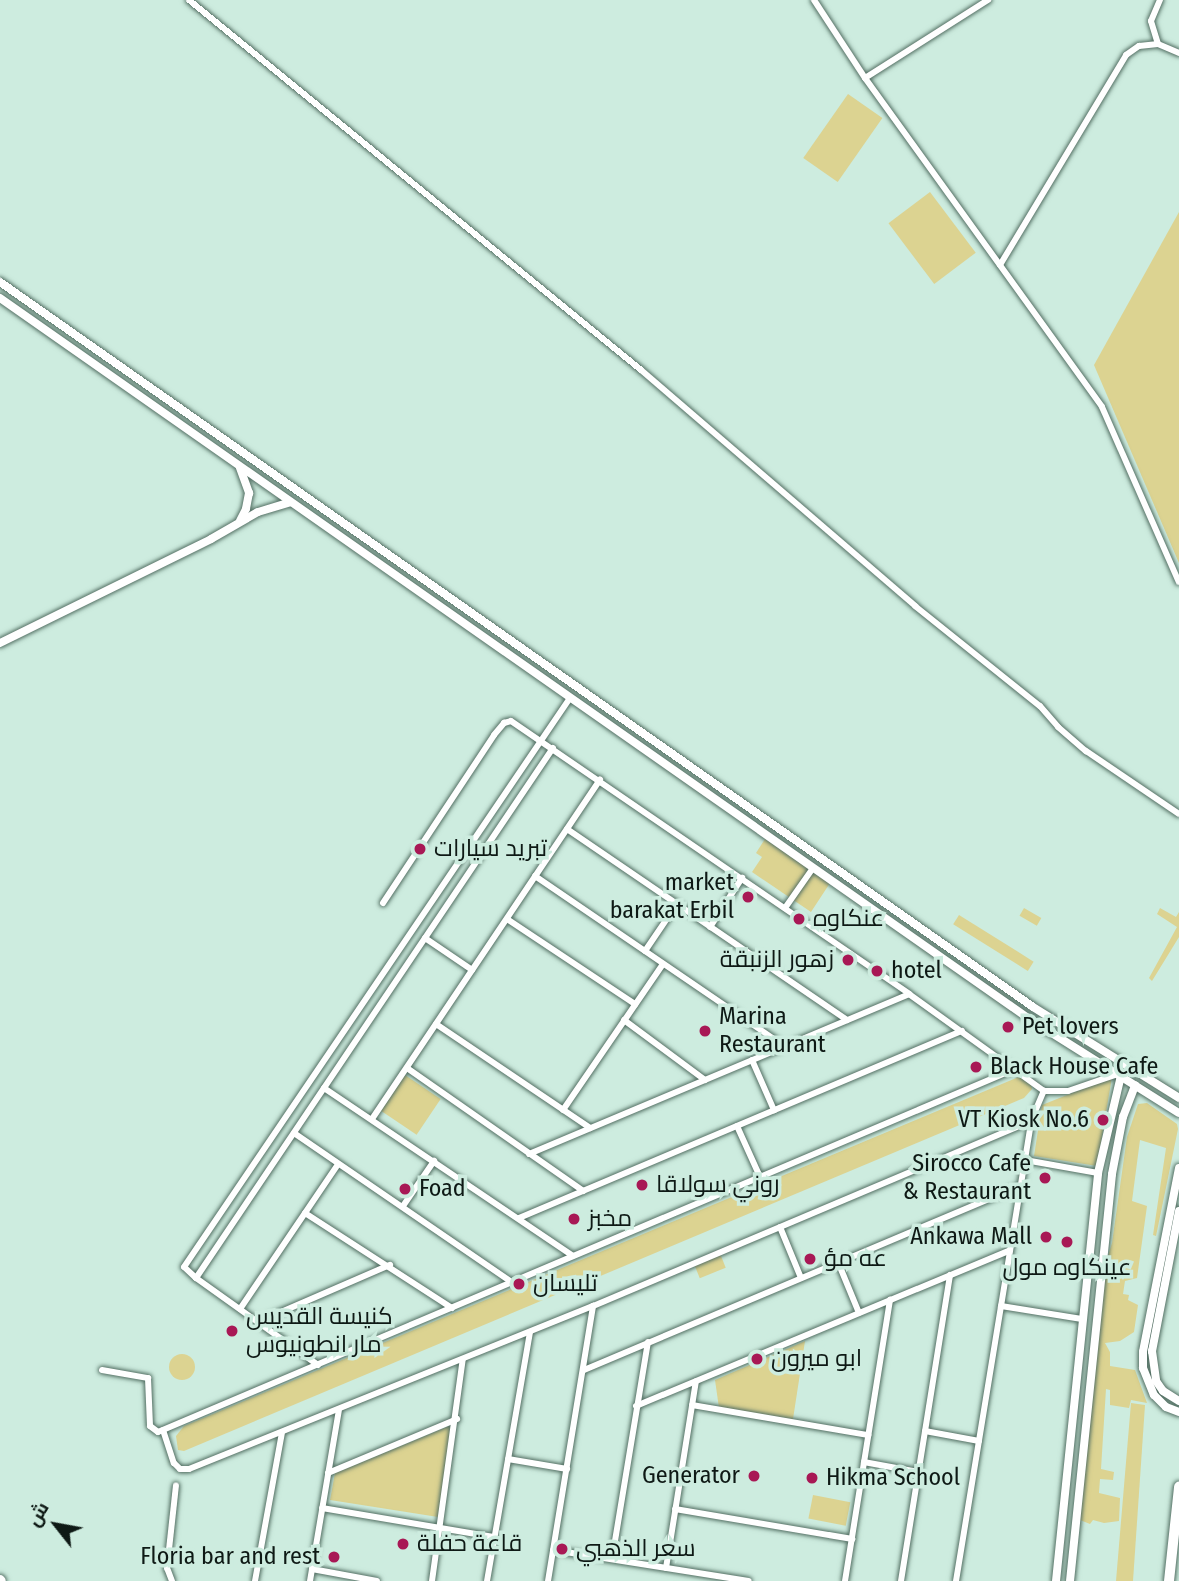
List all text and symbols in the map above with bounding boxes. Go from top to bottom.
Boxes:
place label: تبريد سيارات [434,835,547,863]
marker: تبريد سيارات [412,841,428,857]
place label: market barakat Erbil [610,869,734,925]
marker: market barakat Erbil [740,889,756,905]
place label: عنكاوه [813,905,884,933]
marker: عنكاوه [791,911,807,927]
place label: زهور الزنبقة [720,946,834,974]
marker: زهور الزنبقة [840,952,856,968]
place label: hotel [891,957,942,985]
marker: hotel [869,963,885,979]
place label: Marina Restaurant [719,1003,826,1059]
place label: Pet lovers [1022,1013,1119,1041]
marker: Pet lovers [1000,1019,1016,1035]
marker: Marina Restaurant [697,1023,713,1039]
place label: Black House Cafe [990,1053,1158,1081]
marker: Black House Cafe [968,1059,984,1075]
place label: VT Kiosk No.6 [958,1106,1089,1134]
marker: VT Kiosk No.6 [1095,1112,1111,1128]
place label: Sirocco Cafe & Restaurant [903,1150,1031,1206]
marker: Sirocco Cafe & Restaurant [1037,1170,1053,1186]
place label: روني سولاقا [656,1171,779,1199]
place label: Foad [419,1175,466,1203]
marker: روني سولاقا [634,1177,650,1193]
marker: Foad [397,1181,413,1197]
place label: مخبز [588,1205,632,1233]
marker: مخبز [566,1211,582,1227]
place label: Ankawa Mall [910,1223,1032,1251]
marker: Ankawa Mall [1038,1229,1054,1245]
marker: عينكاوه مول [1059,1234,1075,1250]
place label: عه مؤ [824,1245,887,1273]
marker: عه مؤ [802,1251,818,1267]
place label: عينكاوه مول [1002,1254,1132,1282]
place label: تليسان [533,1270,598,1298]
marker: تليسان [511,1276,527,1292]
place label: كنيسة القديس مار انطونيوس [246,1303,393,1359]
marker: كنيسة القديس مار انطونيوس [224,1323,240,1339]
place label: ابو ميرون [771,1345,862,1373]
marker: ابو ميرون [749,1351,765,1367]
place label: Generator [642,1462,740,1490]
place label: Hikma School [826,1464,960,1492]
marker: Generator [746,1468,762,1484]
marker: Hikma School [804,1470,820,1486]
north arrow [21,1490,91,1560]
text: ش [21,1498,54,1530]
place label: قاعة حفلة [417,1530,522,1558]
place label: سعر الذهبي [576,1535,696,1563]
marker: قاعة حفلة [395,1536,411,1552]
marker: سعر الذهبي [554,1541,570,1557]
place label: Floria bar and rest [140,1543,320,1571]
marker: Floria bar and rest [326,1549,342,1565]

